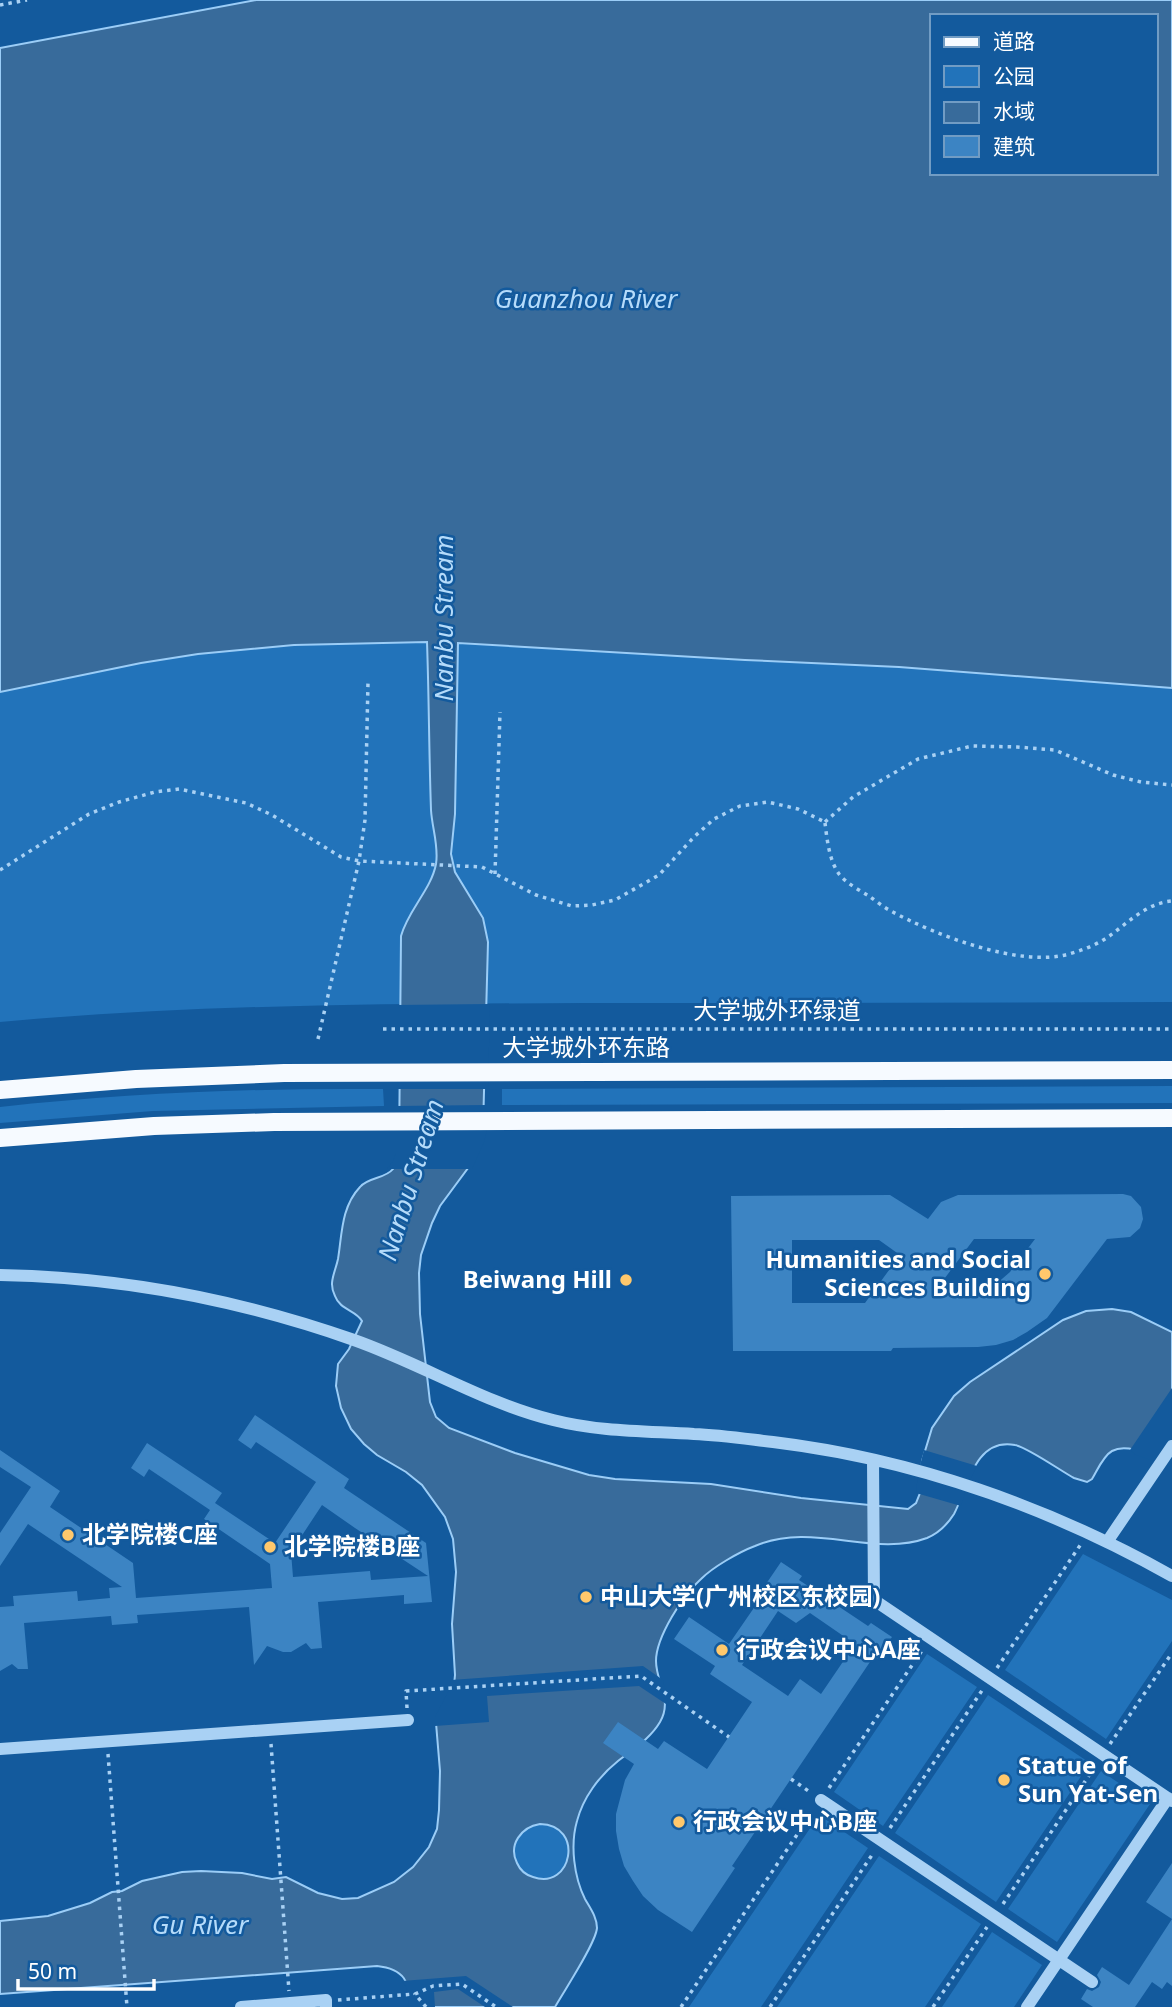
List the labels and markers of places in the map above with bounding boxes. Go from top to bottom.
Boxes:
place label: Humanities and Social Sciences Building [766,1242,1031,1303]
place label: Beiwang Hill [463,1262,612,1295]
marker: Humanities and Social Sciences Building [1037,1266,1053,1282]
marker: Beiwang Hill [618,1272,634,1288]
place label: 北学院楼C座 [82,1517,217,1550]
marker: 北学院楼C座 [60,1527,76,1543]
place label: 北学院楼B座 [284,1529,420,1562]
marker: 北学院楼B座 [262,1539,278,1555]
place label: 中山大学(广州校区东校园) [600,1579,880,1612]
marker: 中山大学(广州校区东校园) [578,1589,594,1605]
place label: 行政会议中心A座 [736,1632,921,1665]
marker: 行政会议中心A座 [714,1642,730,1658]
place label: Statue of Sun Yat-Sen [1018,1748,1158,1809]
marker: Statue of Sun Yat-Sen [996,1772,1012,1788]
place label: 行政会议中心B座 [693,1804,877,1837]
marker: 行政会议中心B座 [671,1814,687,1830]

